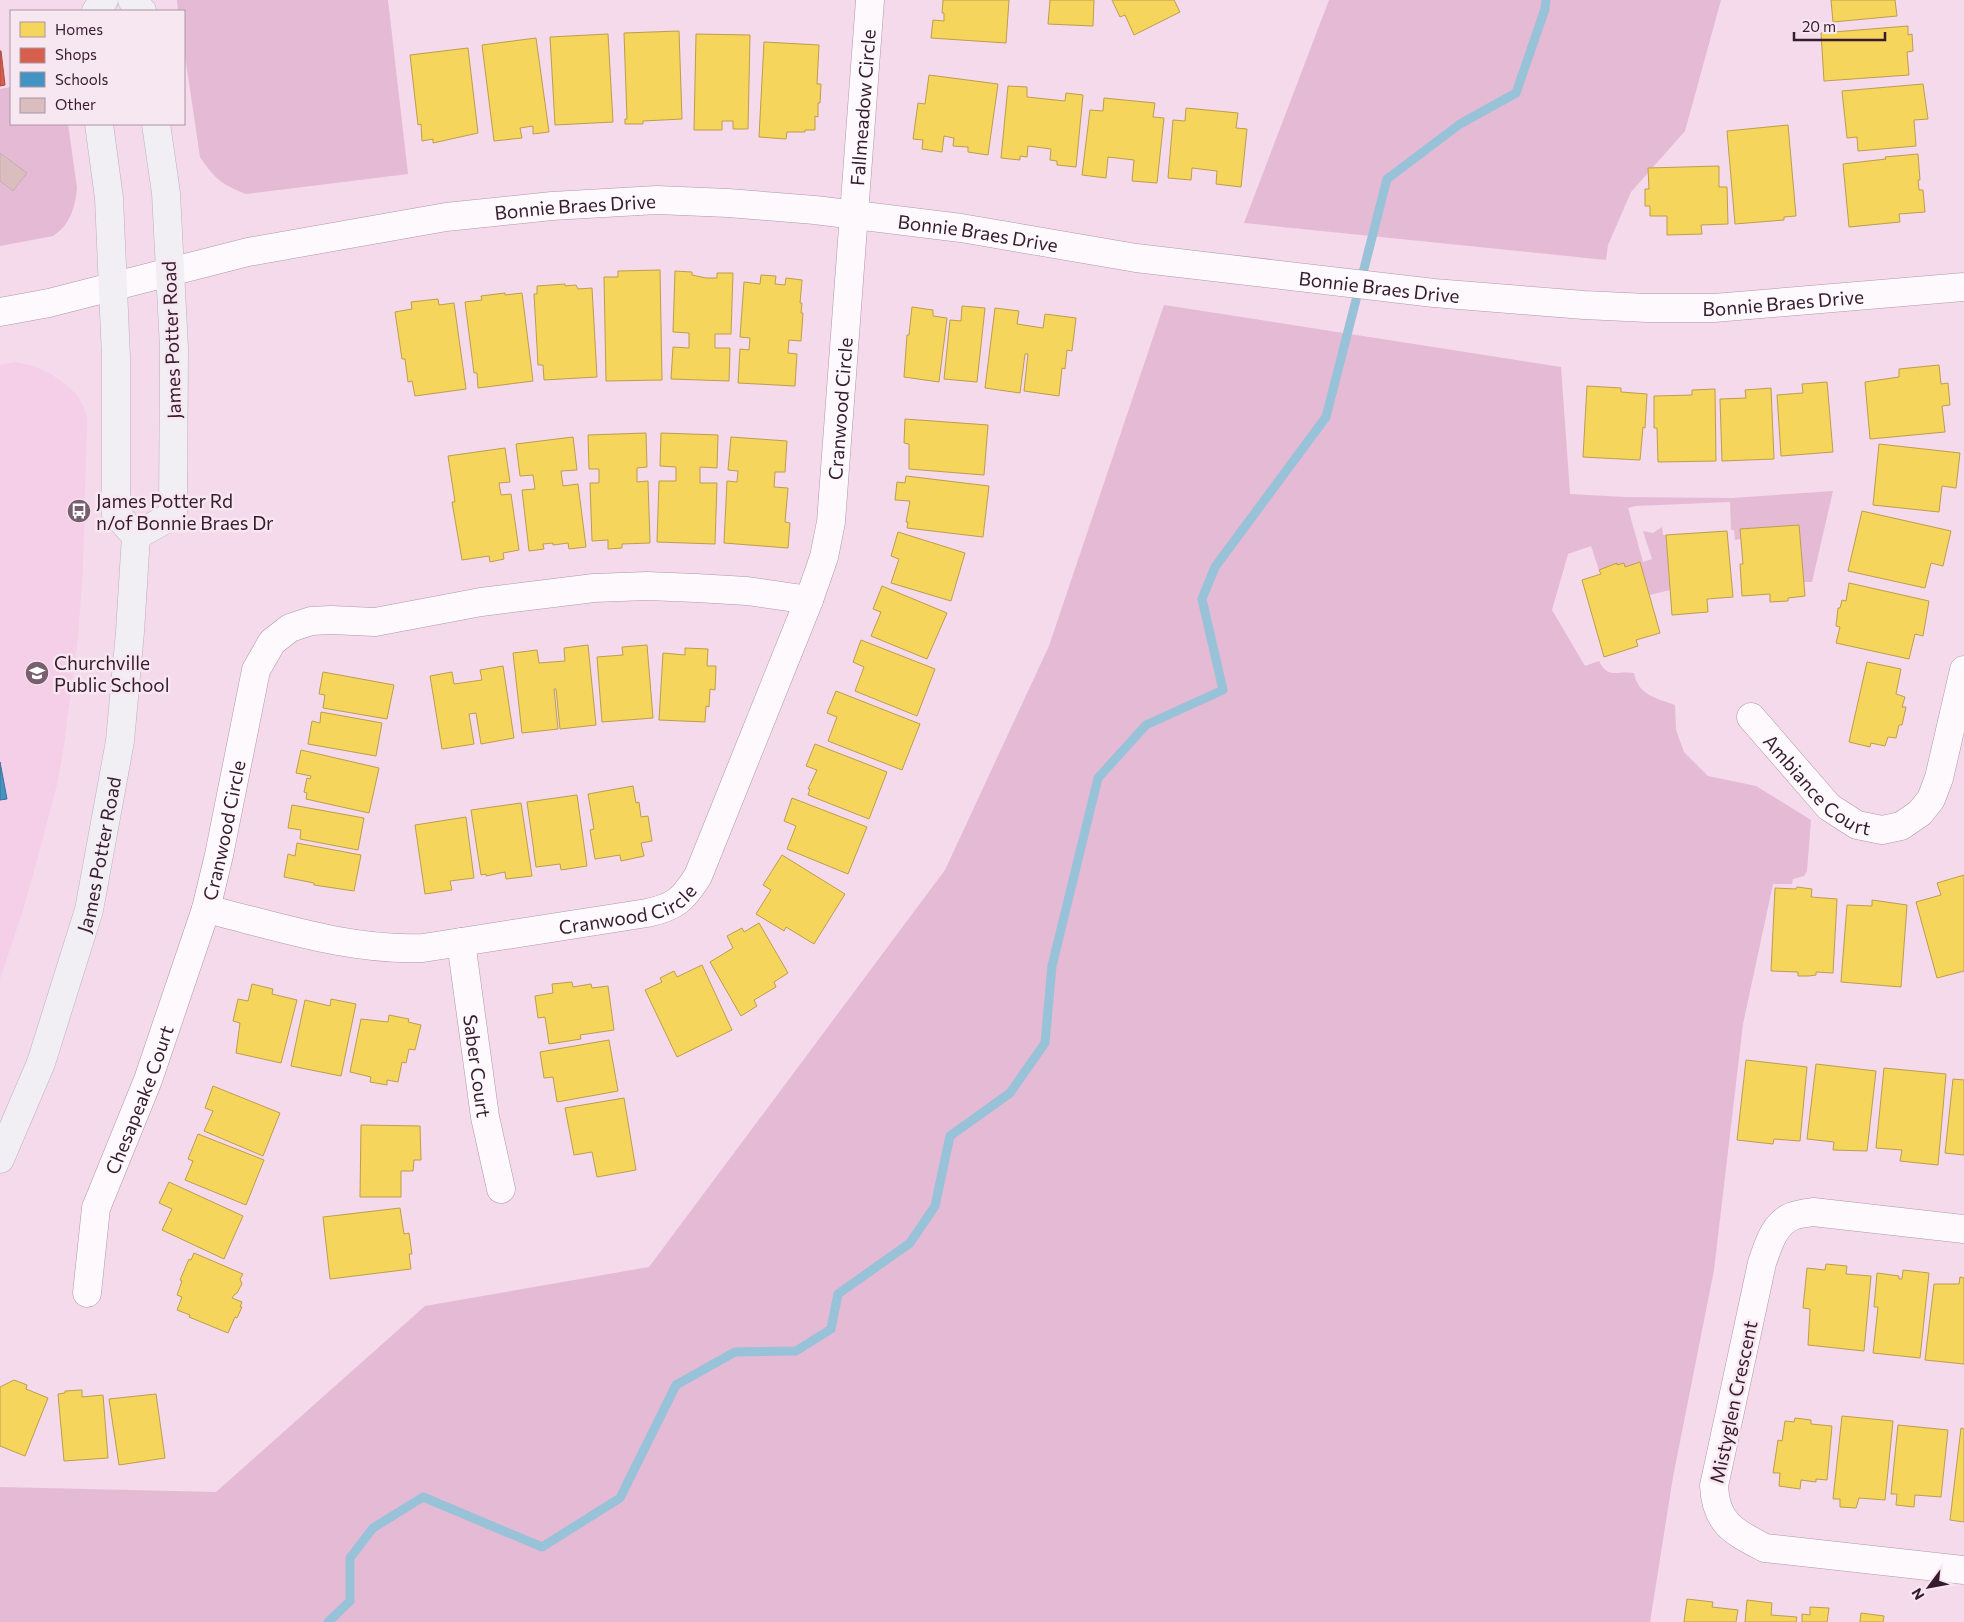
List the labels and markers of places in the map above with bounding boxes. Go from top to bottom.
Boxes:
place label: James Potter Rd n/of Bonnie Braes Dr [96,489,274,534]
bus stop icon: James Potter Rd n/of Bonnie Braes Dr [66,498,92,524]
place label: Churchville Public School [54,651,169,696]
school or university icon: Churchville Public School [24,660,50,686]

